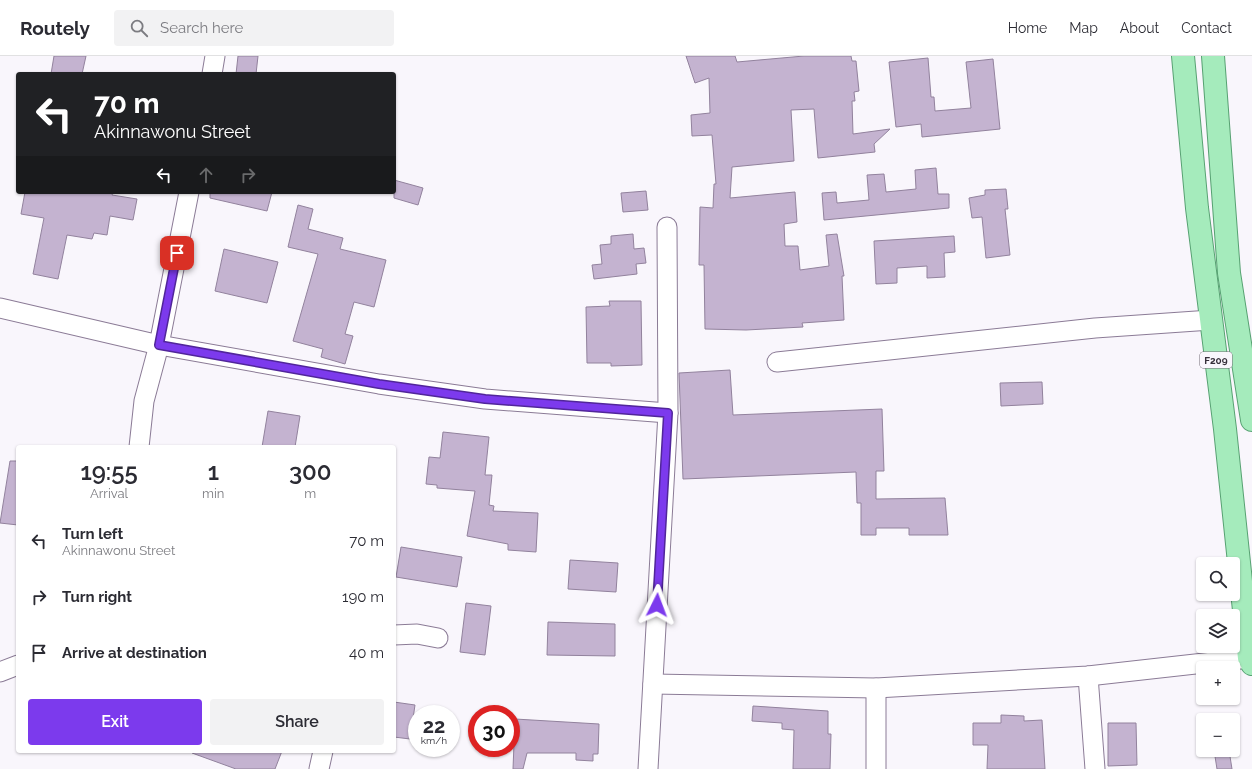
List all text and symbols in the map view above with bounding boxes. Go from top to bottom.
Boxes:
search box [114,10,394,46]
text: Routely [20,17,90,39]
icon: search [128,17,150,39]
text: Search here [160,19,243,37]
text: Home [1008,20,1047,36]
text: Map [1069,20,1098,36]
text: About [1120,20,1159,36]
text: Contact [1181,20,1232,36]
text: 70 m [94,87,160,120]
icon: left [28,88,80,140]
text: Akinnawonu Street [94,121,251,142]
icon: left [153,164,175,186]
icon: ahead [195,164,217,186]
icon: right [237,164,259,186]
pin [160,236,194,270]
icon: arrive [166,242,188,264]
road number: F209 [1200,352,1232,368]
text: 19:55 [80,457,138,486]
text: 1 [208,457,219,486]
text: 300 [289,457,332,486]
text: Arrival [90,486,128,501]
text: min [202,486,224,501]
text: m [304,486,316,501]
text: Turn left [62,525,123,543]
icon: left [28,530,50,552]
text: 70 m [349,532,384,550]
text: Akinnawonu Street [62,543,175,558]
map controls [1196,557,1240,757]
button: search [1196,557,1240,601]
position arrow [636,584,678,626]
icon: right [28,586,50,608]
text: Turn right [62,588,132,606]
text: 190 m [342,588,384,606]
button: layers [1196,609,1240,653]
icon: arrive [28,642,50,664]
text: Arrive at destination [62,644,207,662]
text: 40 m [349,644,384,662]
button: + [1196,661,1240,705]
button: Exit [28,699,202,745]
button: Share [210,699,384,745]
speed limit sign: 30 [468,705,520,757]
button: − [1196,713,1240,757]
text: 22 [423,714,445,738]
text: km/h [421,735,447,746]

